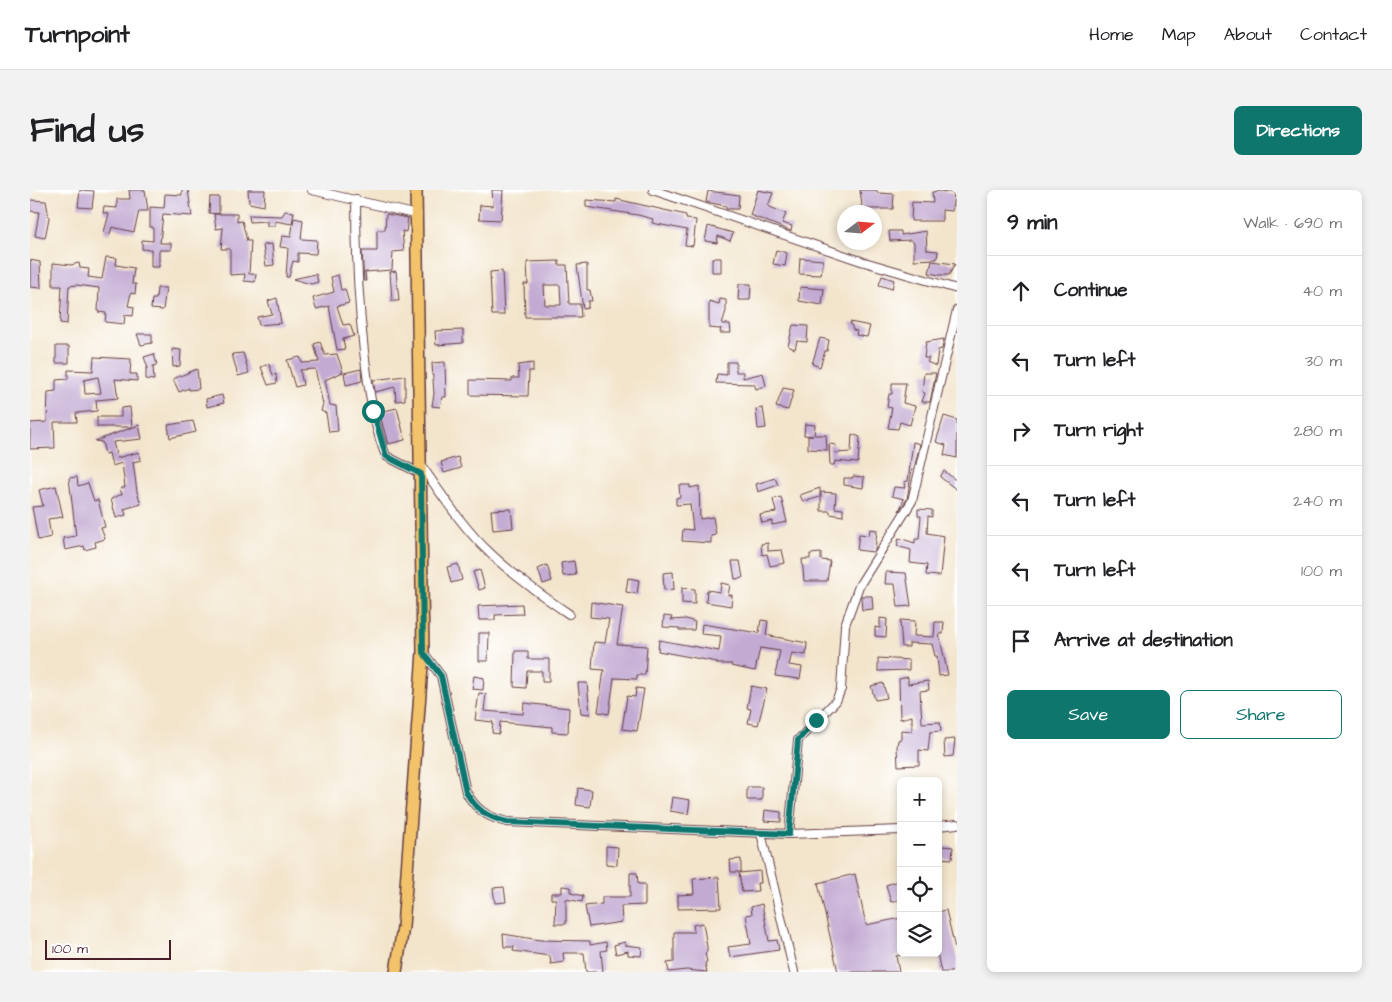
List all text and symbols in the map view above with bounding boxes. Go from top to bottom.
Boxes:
text: Turnpoint [25,18,130,52]
text: Home [1089,22,1134,47]
text: Map [1162,22,1196,47]
text: About [1224,22,1272,47]
text: Contact [1300,22,1367,47]
text: Find us [30,106,144,155]
button: Directions [1234,106,1362,155]
north arrow [837,205,882,250]
text: 9 min [1007,208,1057,237]
text: Walk · 690 m [1243,212,1342,234]
icon: ahead [1007,277,1035,305]
text: Continue [1054,277,1128,304]
text: 40 m [1302,280,1342,302]
icon: left [1007,347,1035,375]
text: Turn left [1054,347,1135,374]
text: 30 m [1305,350,1342,372]
route start [362,400,385,423]
icon: right [1007,417,1035,445]
text: Turn right [1054,417,1143,444]
text: 280 m [1294,420,1342,442]
icon: left [1007,487,1035,515]
text: Turn left [1054,487,1135,514]
text: 240 m [1293,490,1342,512]
icon: left [1007,557,1035,585]
text: Turn left [1054,557,1135,584]
text: 100 m [1301,560,1342,582]
icon: arrive [1007,627,1035,655]
text: Arrive at destination [1054,627,1233,654]
button: Save [1007,690,1170,739]
button: Share [1180,690,1342,739]
route end [805,709,828,732]
map controls [897,777,942,957]
button: + [897,777,942,822]
button: − [897,822,942,867]
button: locate [897,867,942,912]
button: layers [897,912,942,957]
scale bar [45,937,171,960]
text: 100 m [52,939,88,959]

